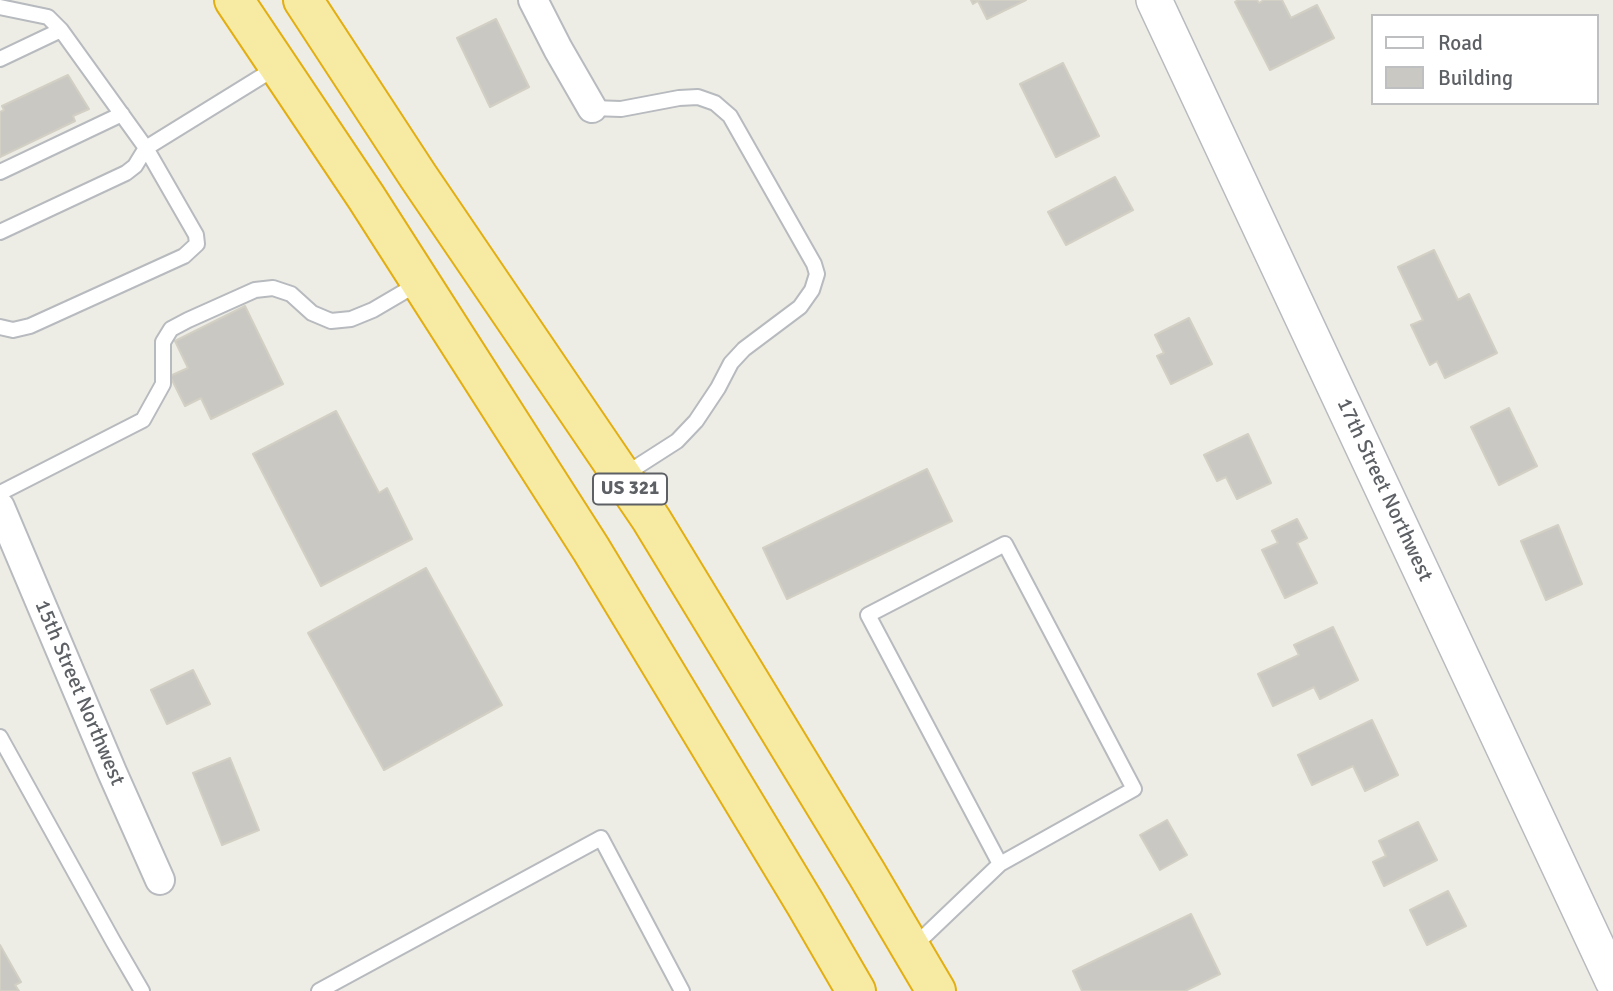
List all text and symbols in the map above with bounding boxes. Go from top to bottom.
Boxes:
legend [1372,14,1599,105]
text: Road [1438,30,1483,56]
text: Building [1438,65,1513,91]
street label: 17th Street Northwest [1330,394,1438,586]
road number: US 321 [593,474,667,504]
street label: 15th Street Northwest [28,596,130,790]

